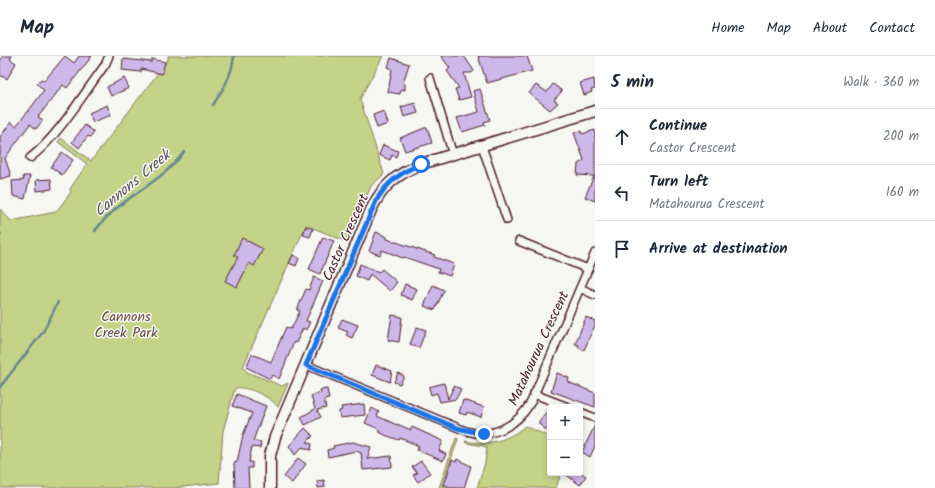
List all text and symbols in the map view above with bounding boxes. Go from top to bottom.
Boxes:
text: Map [20,13,54,43]
text: Home [711,17,745,39]
text: Map [767,17,791,39]
text: About [813,17,847,39]
text: Contact [869,17,915,39]
text: 5 min [611,69,654,96]
text: Walk · 360 m [843,72,919,93]
text: Continue [649,114,707,138]
icon: ahead [611,126,633,148]
text: 200 m [883,126,919,147]
text: Castor Crescent [649,138,736,159]
water label: Cannons Creek [89,143,178,223]
route start [412,155,430,173]
text: Turn left [649,170,709,194]
icon: left [611,182,633,204]
text: 160 m [886,182,919,203]
street label: Castor Crescent [317,190,375,285]
text: Matahourua Crescent [649,194,765,215]
text: Arrive at destination [649,237,788,261]
icon: arrive [611,238,633,260]
street label: Matahourua Crescent [503,287,575,409]
park label: Cannons Creek Park [94,306,158,344]
map controls [547,404,583,476]
button: + [547,404,583,440]
route end [475,425,493,443]
button: − [547,440,583,476]

